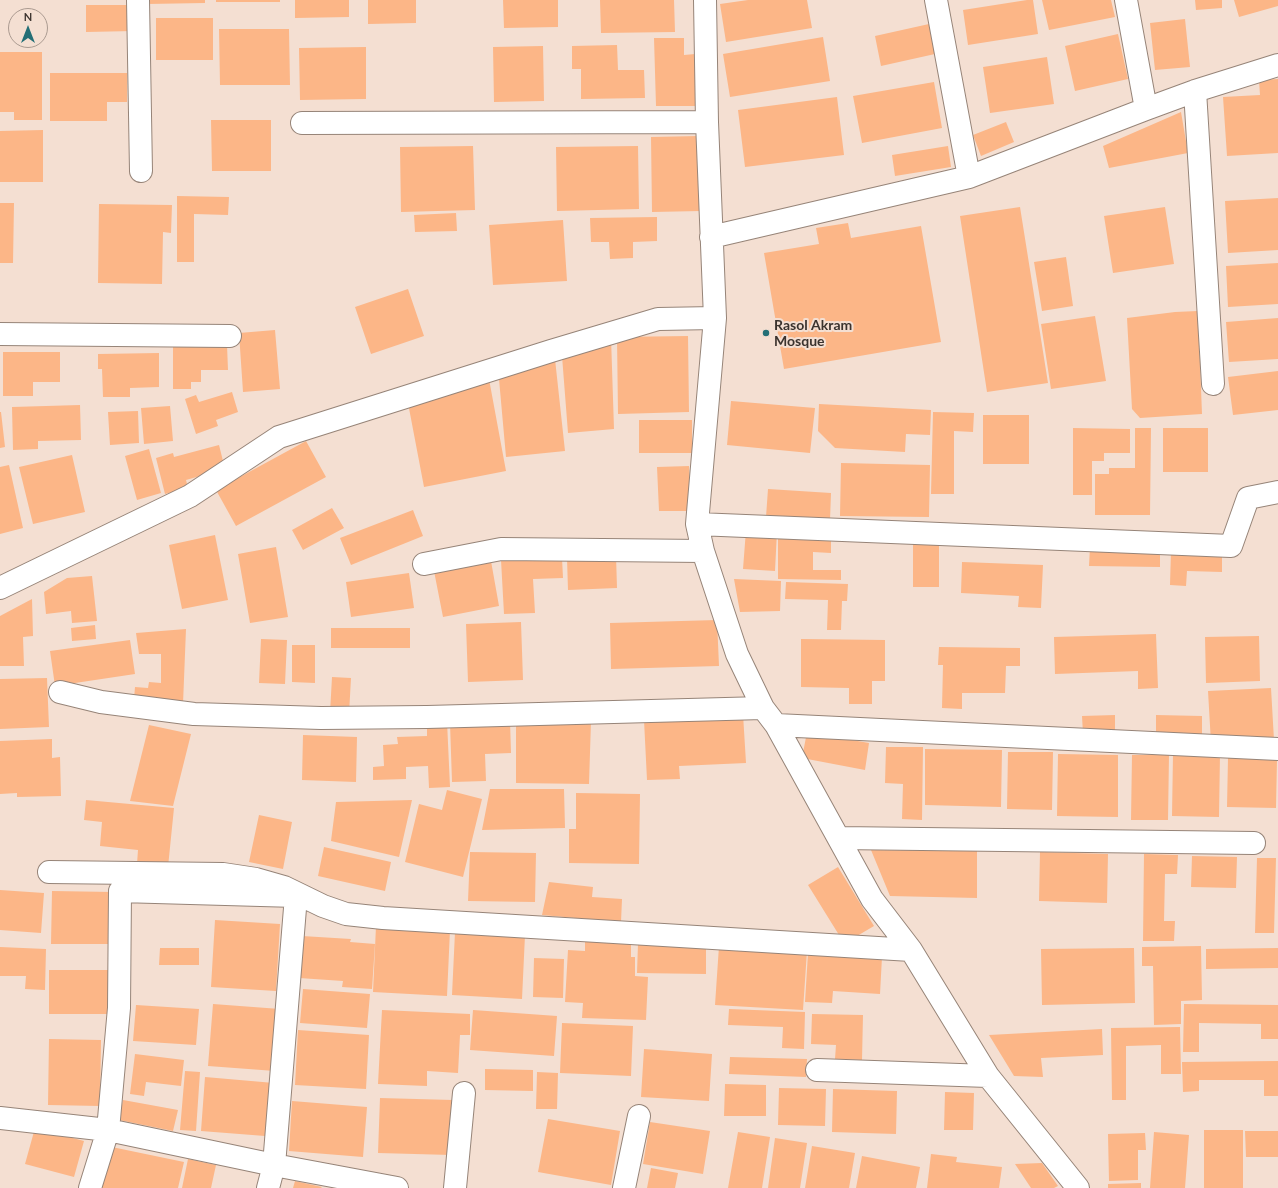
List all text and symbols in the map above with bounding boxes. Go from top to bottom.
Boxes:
north arrow [8,8,48,48]
text: N [24,10,32,23]
place label: Rasol Akram Mosque [774,317,852,350]
marker: Rasol Akram Mosque [761,328,771,338]

